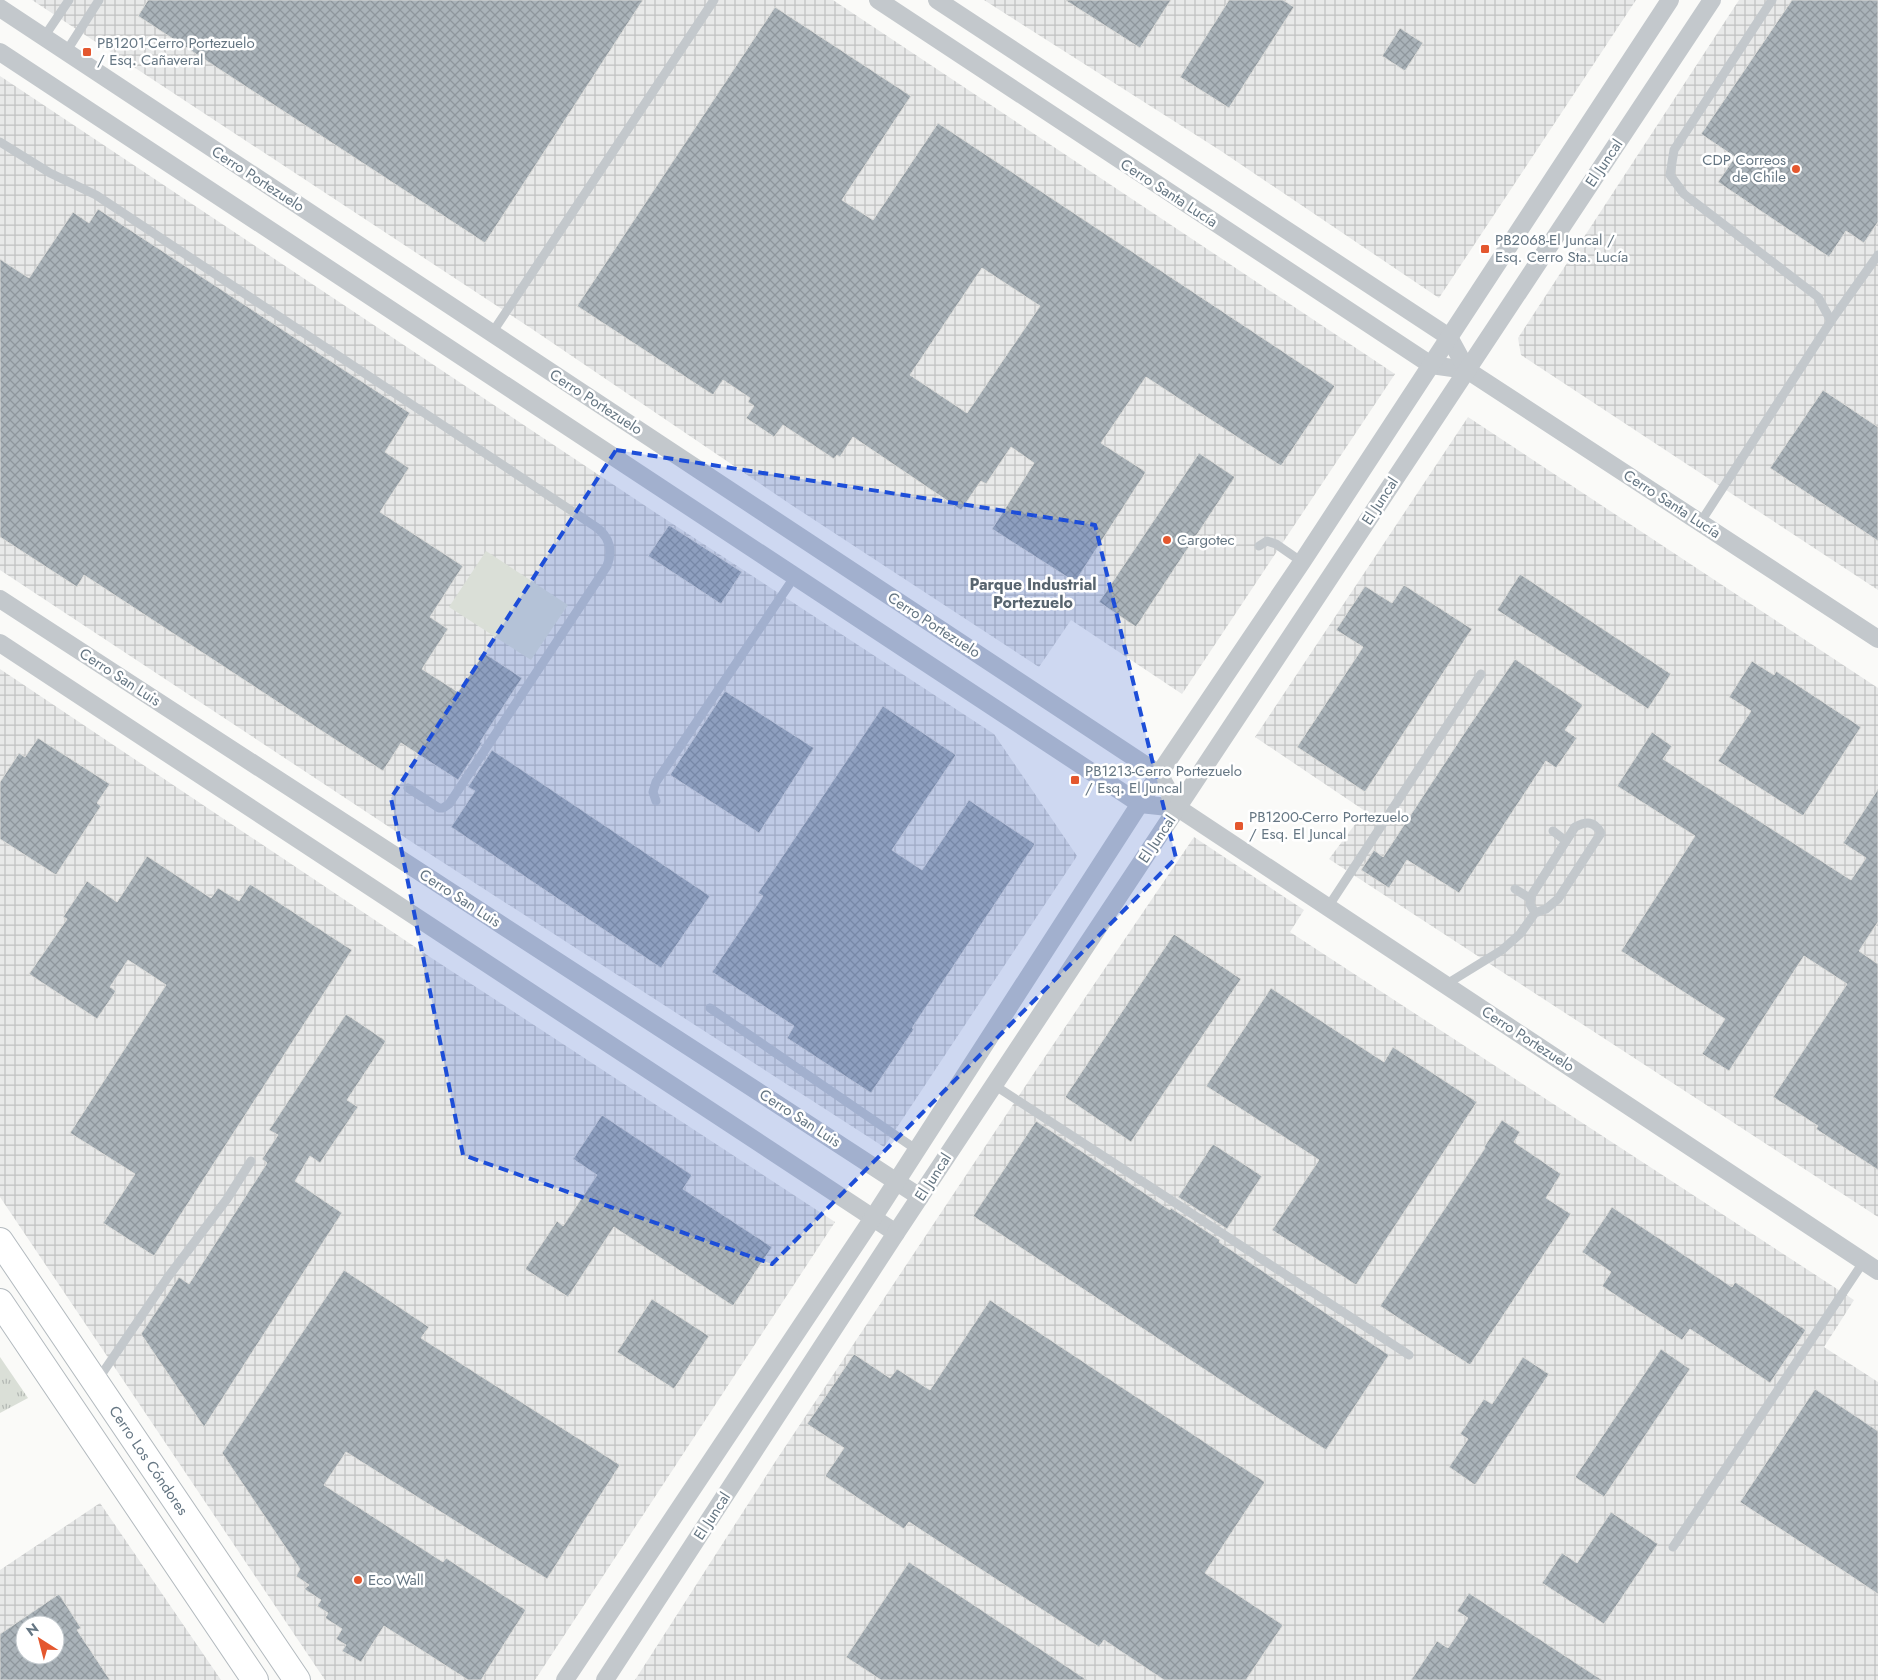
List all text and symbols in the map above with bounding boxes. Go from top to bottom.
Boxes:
place label: PB1201-Cerro Portezuelo / Esq. Cañaveral [97,32,255,71]
marker: PB1201-Cerro Portezuelo / Esq. Cañaveral [81,46,93,58]
street label: El Juncal [1580,135,1628,191]
street label: Cerro Portezuelo [207,141,309,217]
place label: CDP Correos de Chile [1702,149,1786,188]
street label: Cerro Santa Lucía [1116,153,1222,233]
marker: CDP Correos de Chile [1790,163,1802,175]
place label: PB2068-El Juncal / Esq. Cerro Sta. Lucía [1495,229,1628,268]
marker: PB2068-El Juncal / Esq. Cerro Sta. Lucía [1479,243,1491,255]
street label: Cerro Portezuelo [545,364,647,440]
street label: Cerro Santa Lucía [1619,464,1725,544]
street label: El Juncal [1356,473,1404,529]
place label: Cargotec [1177,529,1235,551]
marker: Cargotec [1161,534,1173,546]
district label: Parque Industrial Portezuelo [969,573,1097,614]
street label: Cerro Portezuelo [883,587,985,663]
street label: Cerro San Luis [75,642,165,712]
place label: PB1213-Cerro Portezuelo / Esq. El Juncal [1085,760,1242,799]
marker: PB1213-Cerro Portezuelo / Esq. El Juncal [1069,774,1081,786]
place label: PB1200-Cerro Portezuelo / Esq. El Juncal [1249,806,1409,845]
street label: El Juncal [1133,811,1181,867]
marker: PB1200-Cerro Portezuelo / Esq. El Juncal [1233,820,1245,832]
street label: Cerro San Luis [415,863,505,933]
street label: Cerro Portezuelo [1477,1001,1579,1077]
street label: Cerro San Luis [755,1083,845,1153]
street label: El Juncal [909,1149,957,1205]
street label: Cerro Los Cóndores [103,1401,194,1520]
street label: El Juncal [688,1488,736,1544]
place label: Eco Wall [368,1569,424,1591]
marker: Eco Wall [352,1574,364,1586]
north arrow [15,1615,65,1665]
text: N [22,1618,43,1641]

